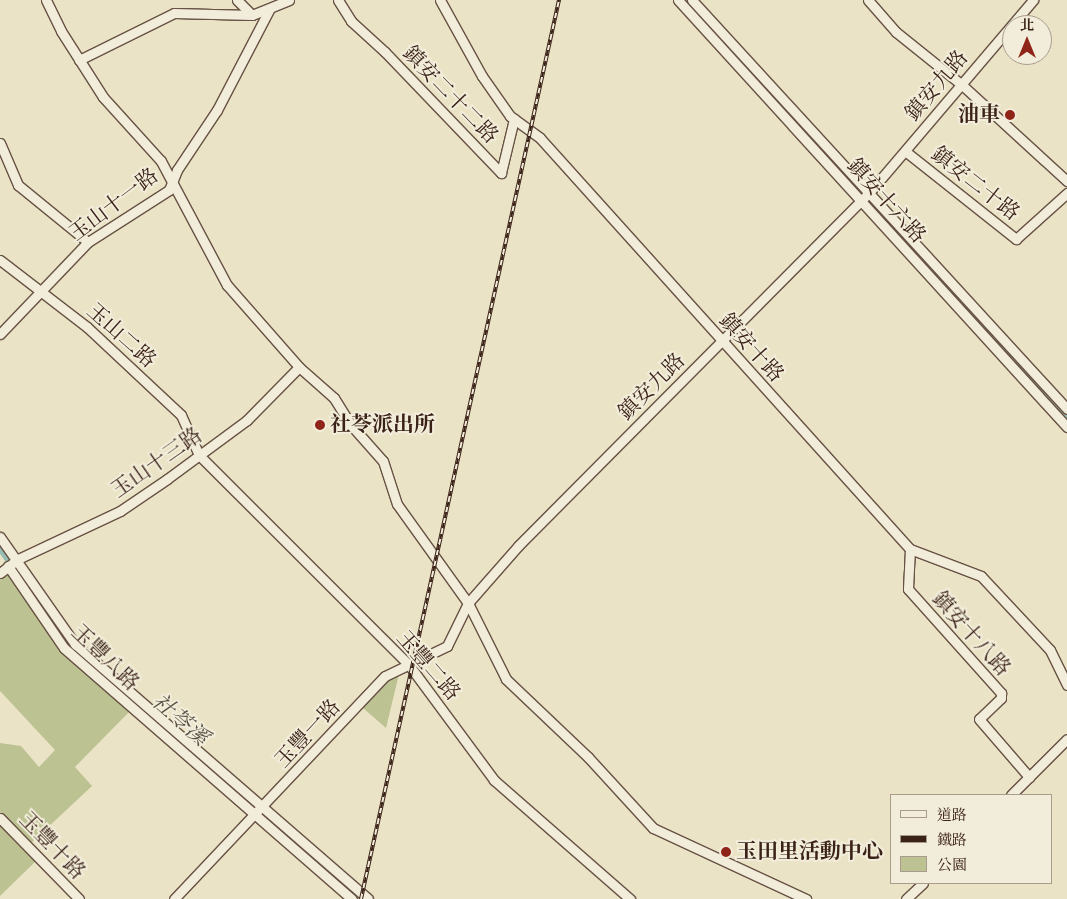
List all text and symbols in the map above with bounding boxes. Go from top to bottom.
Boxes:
north arrow [1002,15,1052,65]
text: 北 [1020,16,1034,35]
street label: 鎮安二十二路 [397,41,503,149]
street label: 鎮安九路 [900,46,974,126]
place label: 油車 [958,102,1000,128]
marker: 油車 [1004,109,1016,121]
street label: 鎮安二十路 [926,142,1024,226]
street label: 鎮安十六路 [842,154,930,248]
street label: 玉山十一路 [64,163,164,247]
street label: 玉山二路 [81,299,161,373]
street label: 鎮安十路 [714,308,788,388]
street label: 鎮安九路 [613,348,691,426]
place label: 社苓派出所 [330,412,435,438]
marker: 社苓派出所 [314,419,326,431]
street label: 玉山十三路 [107,423,207,503]
street label: 鎮安十八路 [927,587,1015,681]
street label: 玉豐八路 [66,620,144,696]
street label: 玉豐二路 [391,626,465,706]
water label: 社苓溪 [146,688,214,752]
street label: 玉豐一路 [270,695,346,773]
legend [890,794,1052,884]
text: 道路 [937,805,967,825]
street label: 玉豐十路 [14,807,90,885]
text: 鐵路 [937,830,967,850]
place label: 玉田里活動中心 [736,839,883,865]
marker: 玉田里活動中心 [720,846,732,858]
text: 公園 [937,855,967,875]

